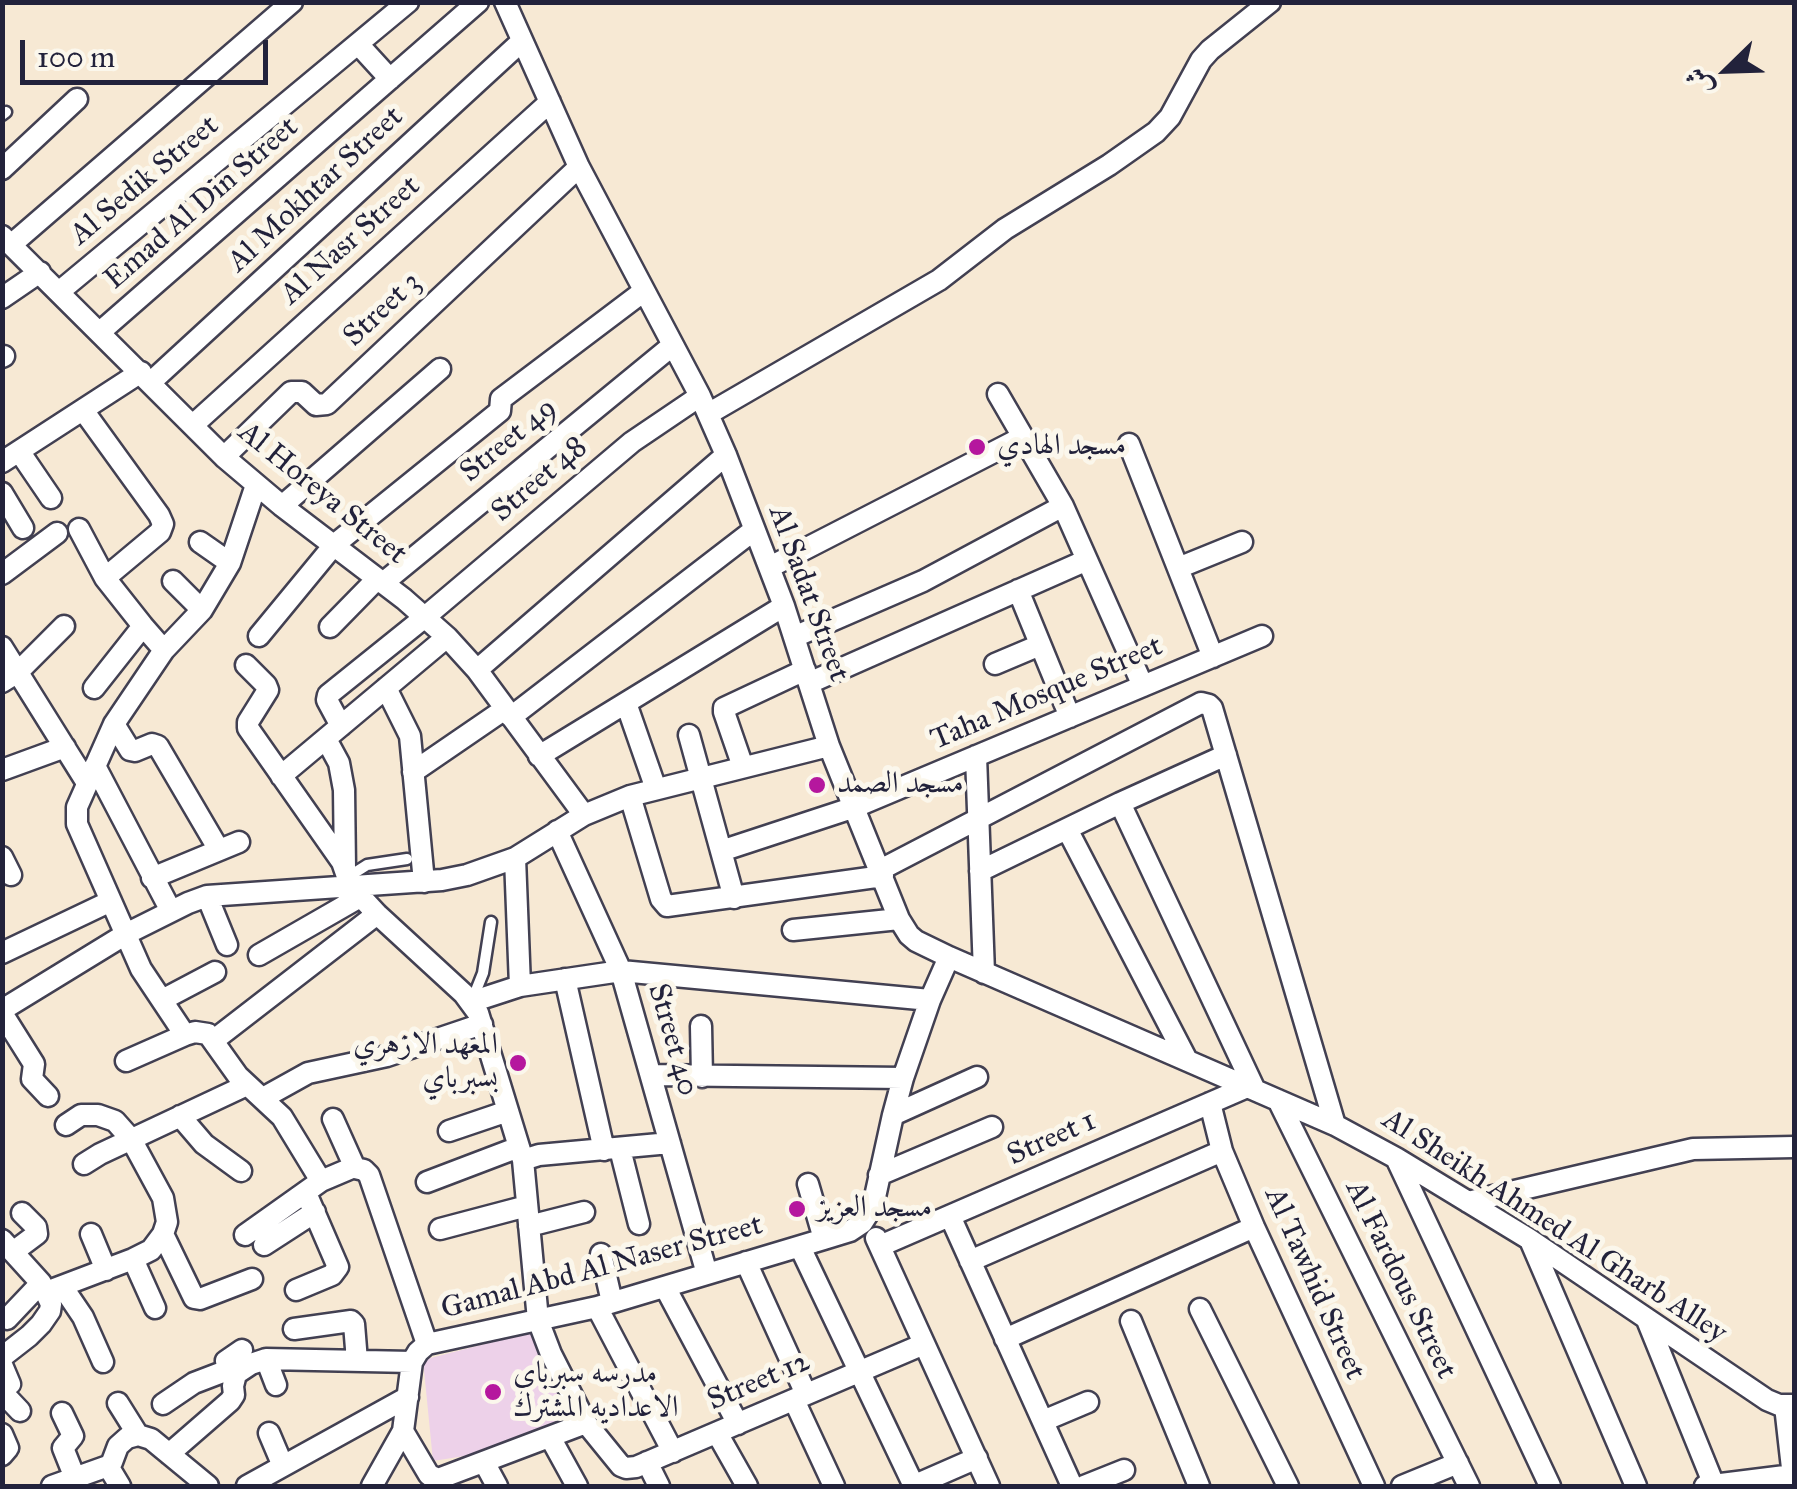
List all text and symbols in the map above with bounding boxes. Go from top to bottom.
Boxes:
scale bar [25,20,272,82]
north arrow [1677,20,1777,120]
text: 100 m [37,39,115,75]
text: ش [1677,62,1720,102]
street label: Al Mokhtar Street [221,100,411,280]
street label: Al Sedik Street [63,108,227,254]
street label: Emad Al Din Street [98,110,306,298]
street label: Al Nasr Street [274,169,428,313]
street label: Street 3 [337,265,429,355]
street label: Street 49 [453,391,565,491]
street label: Al Horeya Street [230,415,414,573]
place label: مسجد الهادي [997,429,1126,465]
street label: Street 48 [485,430,595,530]
marker: مسجد الهادي [966,436,988,458]
street label: Al Sadat Street [760,501,856,687]
street label: Taha Mosque Street [926,629,1168,759]
place label: مسجد الصمد [837,767,964,803]
marker: مسجد الصمد [806,774,828,796]
street label: Street 40 [639,980,705,1100]
place label: المعهد الازهري بسبرباي [353,1028,498,1098]
marker: المعهد الازهري بسبرباي [507,1052,529,1074]
street label: Al Sheikh Ahmed Al Gharb Alley [1375,1102,1733,1352]
street label: Street 1 [1002,1104,1102,1174]
street label: Al Fardous Street [1337,1175,1463,1385]
street label: Al Tawhid Street [1256,1182,1372,1386]
place label: مسجد العزيز [817,1191,932,1227]
marker: مسجد العزيز [786,1198,808,1220]
street label: Gamal Abd Al Naser Street [437,1208,767,1328]
street label: Street 12 [702,1344,816,1420]
place label: مدرسه سبرباي الاعداديه المشترك [513,1357,679,1428]
marker: مدرسه سبرباي الاعداديه المشترك [482,1381,504,1403]

